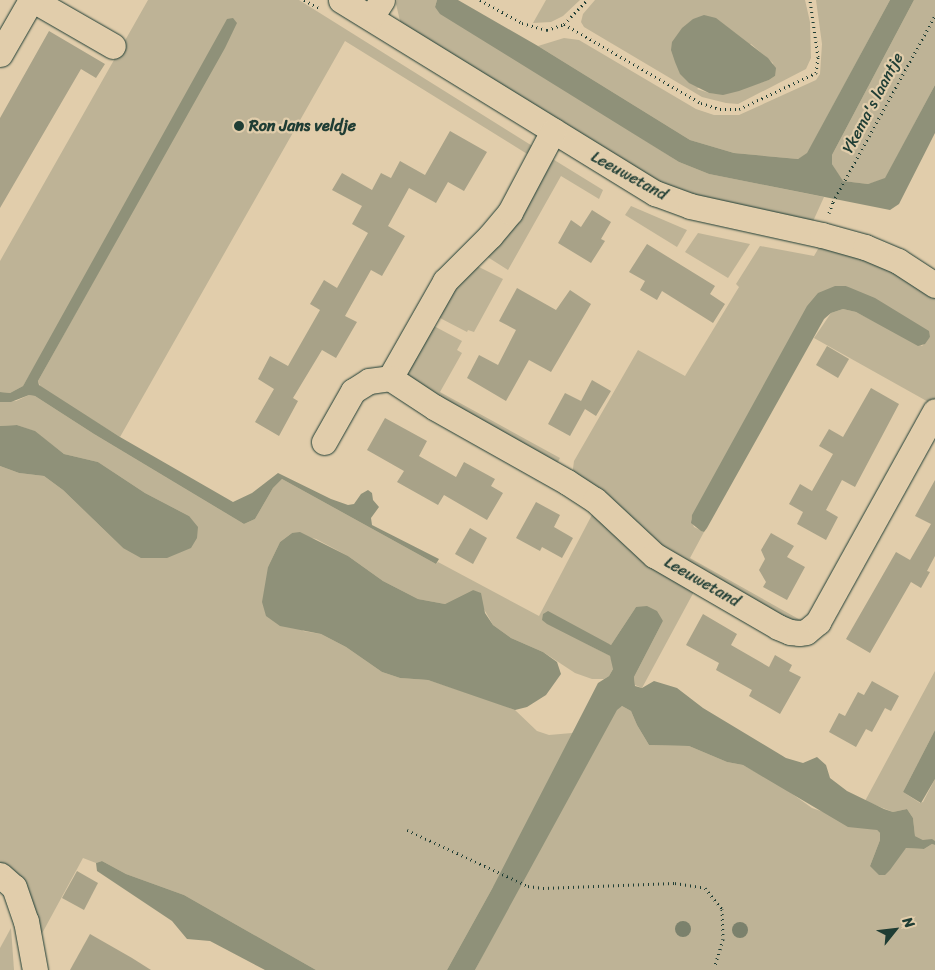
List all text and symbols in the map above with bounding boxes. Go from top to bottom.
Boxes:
street label: Ykema's laantje [839,50,907,156]
place label: Ron Jans veldje [249,116,357,136]
marker: Ron Jans veldje [233,120,245,132]
street label: Leeuwetand [588,147,670,205]
street label: Leeuwetand [661,553,743,611]
north arrow [870,905,920,955]
text: N [895,912,922,933]

